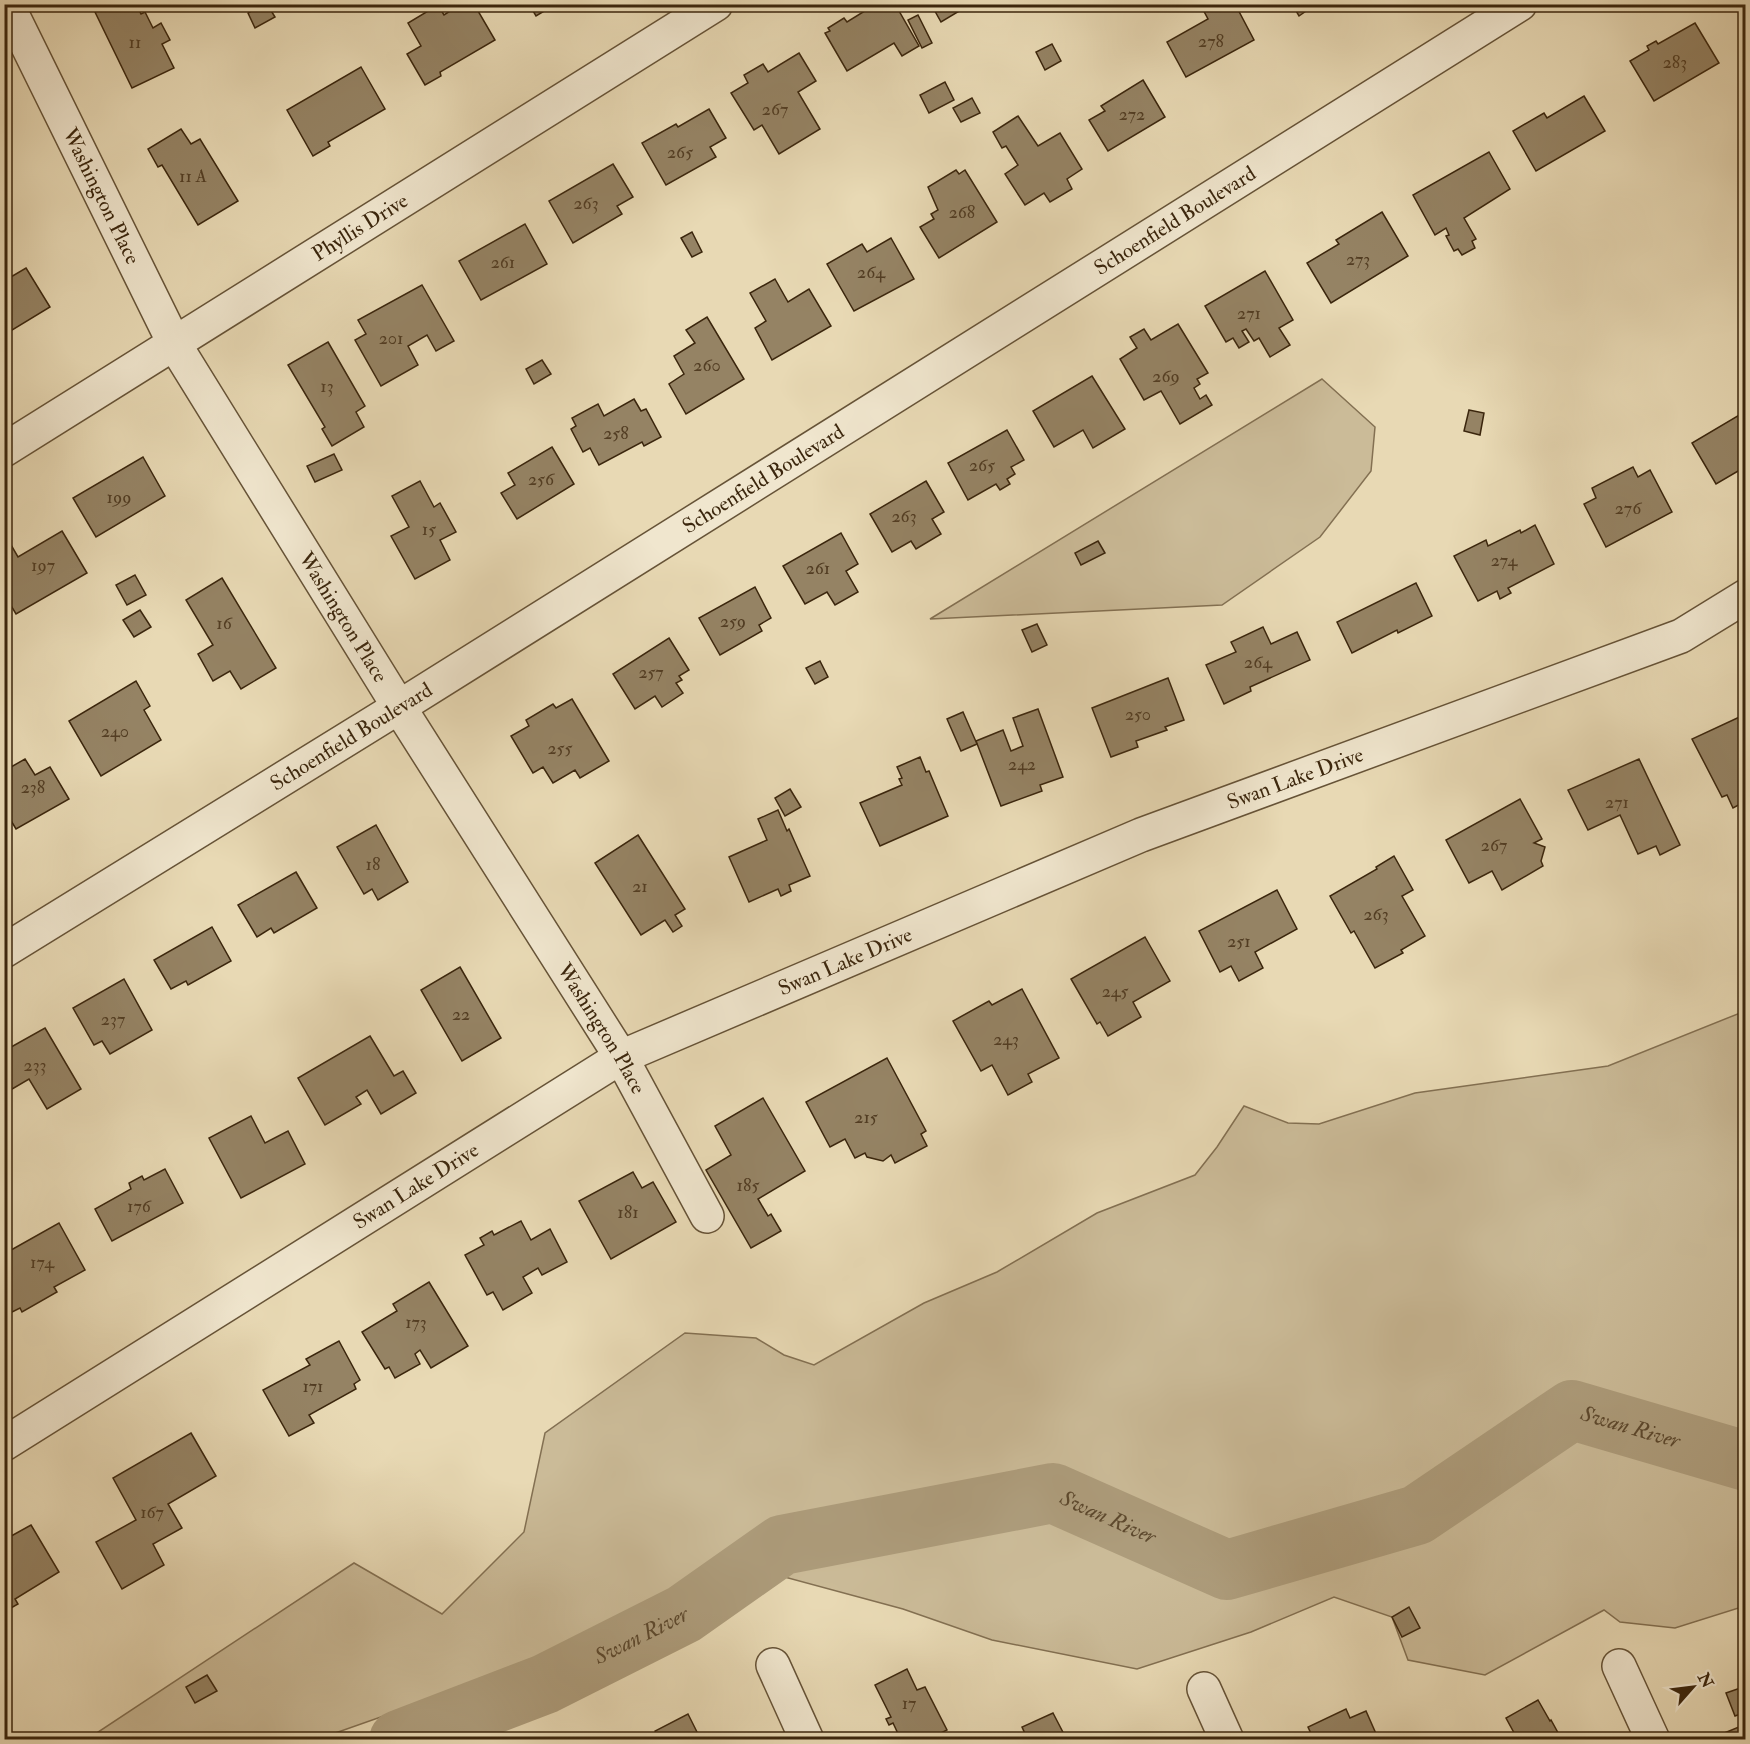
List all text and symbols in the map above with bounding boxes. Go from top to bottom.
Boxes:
house number: 278 [1198,30,1224,53]
house number: 11 [129,31,141,54]
house number: 283 [1663,51,1687,74]
house number: 267 [762,98,788,121]
house number: 272 [1119,103,1145,126]
street label: Washington Place [56,122,147,269]
house number: 265 [667,141,693,164]
street label: Schoenfield Boulevard [1089,159,1261,281]
house number: 11 A [179,165,208,188]
street label: Phyllis Drive [307,187,413,267]
house number: 263 [573,192,599,215]
house number: 268 [949,201,975,224]
house number: 273 [1346,248,1370,271]
house number: 261 [491,251,515,274]
house number: 264 [857,261,886,284]
house number: 271 [1237,302,1261,325]
house number: 201 [379,327,403,350]
house number: 260 [693,354,721,377]
house number: 269 [1152,365,1180,388]
house number: 13 [320,375,334,398]
street label: Schoenfield Boulevard [677,418,849,539]
house number: 258 [603,422,629,445]
house number: 265 [969,454,995,477]
house number: 256 [528,468,555,491]
house number: 199 [107,486,131,509]
house number: 276 [1615,497,1642,520]
house number: 263 [891,505,917,528]
house number: 15 [422,518,436,541]
street label: Washington Place [292,546,394,688]
house number: 274 [1491,549,1519,572]
house number: 197 [31,554,55,577]
house number: 261 [806,557,830,580]
house number: 259 [720,610,746,633]
house number: 16 [216,612,233,635]
house number: 264 [1244,651,1273,674]
house number: 257 [638,661,664,684]
street label: Schoenfield Boulevard [265,676,438,797]
house number: 250 [1125,703,1151,726]
house number: 240 [101,720,129,743]
house number: 255 [548,737,573,760]
street label: Swan Lake Drive [1223,741,1367,816]
house number: 242 [1008,753,1036,776]
house number: 238 [21,776,45,799]
house number: 271 [1605,791,1629,814]
house number: 267 [1481,834,1507,857]
house number: 18 [366,853,380,876]
house number: 21 [632,875,648,898]
house number: 263 [1363,903,1389,926]
street label: Swan Lake Drive [774,921,916,1002]
house number: 251 [1227,930,1251,953]
street label: Washington Place [551,957,652,1099]
house number: 245 [1102,980,1128,1003]
house number: 22 [452,1003,470,1026]
house number: 237 [101,1008,125,1031]
house number: 243 [993,1028,1019,1051]
house number: 233 [24,1054,46,1077]
house number: 215 [854,1106,878,1129]
street label: Swan Lake Drive [348,1136,484,1235]
house number: 185 [737,1174,759,1197]
house number: 176 [127,1195,152,1218]
house number: 181 [617,1201,639,1224]
house number: 174 [30,1251,55,1274]
house number: 173 [405,1311,427,1334]
house number: 171 [302,1375,324,1398]
water label: Swan River [1577,1399,1685,1455]
water label: Swan River [1055,1484,1162,1552]
house number: 167 [140,1501,164,1524]
water label: Swan River [588,1599,695,1671]
north arrow [1663,1657,1723,1717]
text: N [1693,1669,1718,1692]
house number: 17 [902,1692,916,1715]

